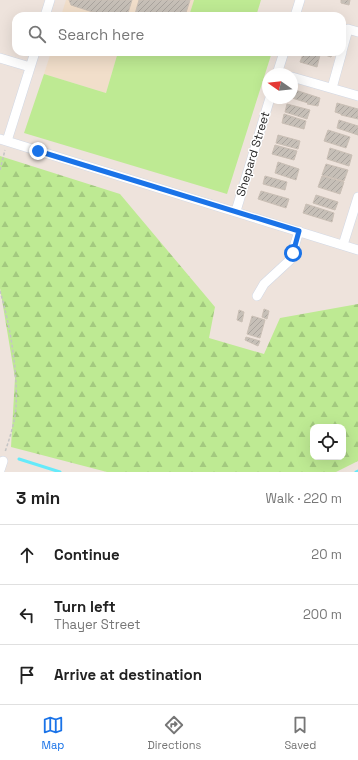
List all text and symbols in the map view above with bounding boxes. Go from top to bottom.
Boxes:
search box [12,12,346,56]
icon: search [26,23,48,45]
text: Search here [58,25,144,44]
north arrow [262,68,298,104]
street label: Shepard Street [232,109,274,199]
route end [29,142,47,160]
route start [284,244,302,262]
map controls [310,424,346,460]
button: locate [310,424,346,460]
text: 3 min [16,487,60,509]
text: Walk · 220 m [265,490,342,507]
icon: ahead [16,544,38,566]
text: Continue [54,545,120,564]
text: 20 m [311,546,342,563]
text: Turn left [54,597,116,616]
icon: left [16,604,38,626]
text: 200 m [303,606,342,623]
text: Thayer Street [54,616,141,633]
icon: arrive [16,664,38,686]
text: Arrive at destination [54,665,202,684]
tab: Map [42,714,64,752]
tab: Directions [147,714,201,752]
tab: Saved [284,714,316,752]

